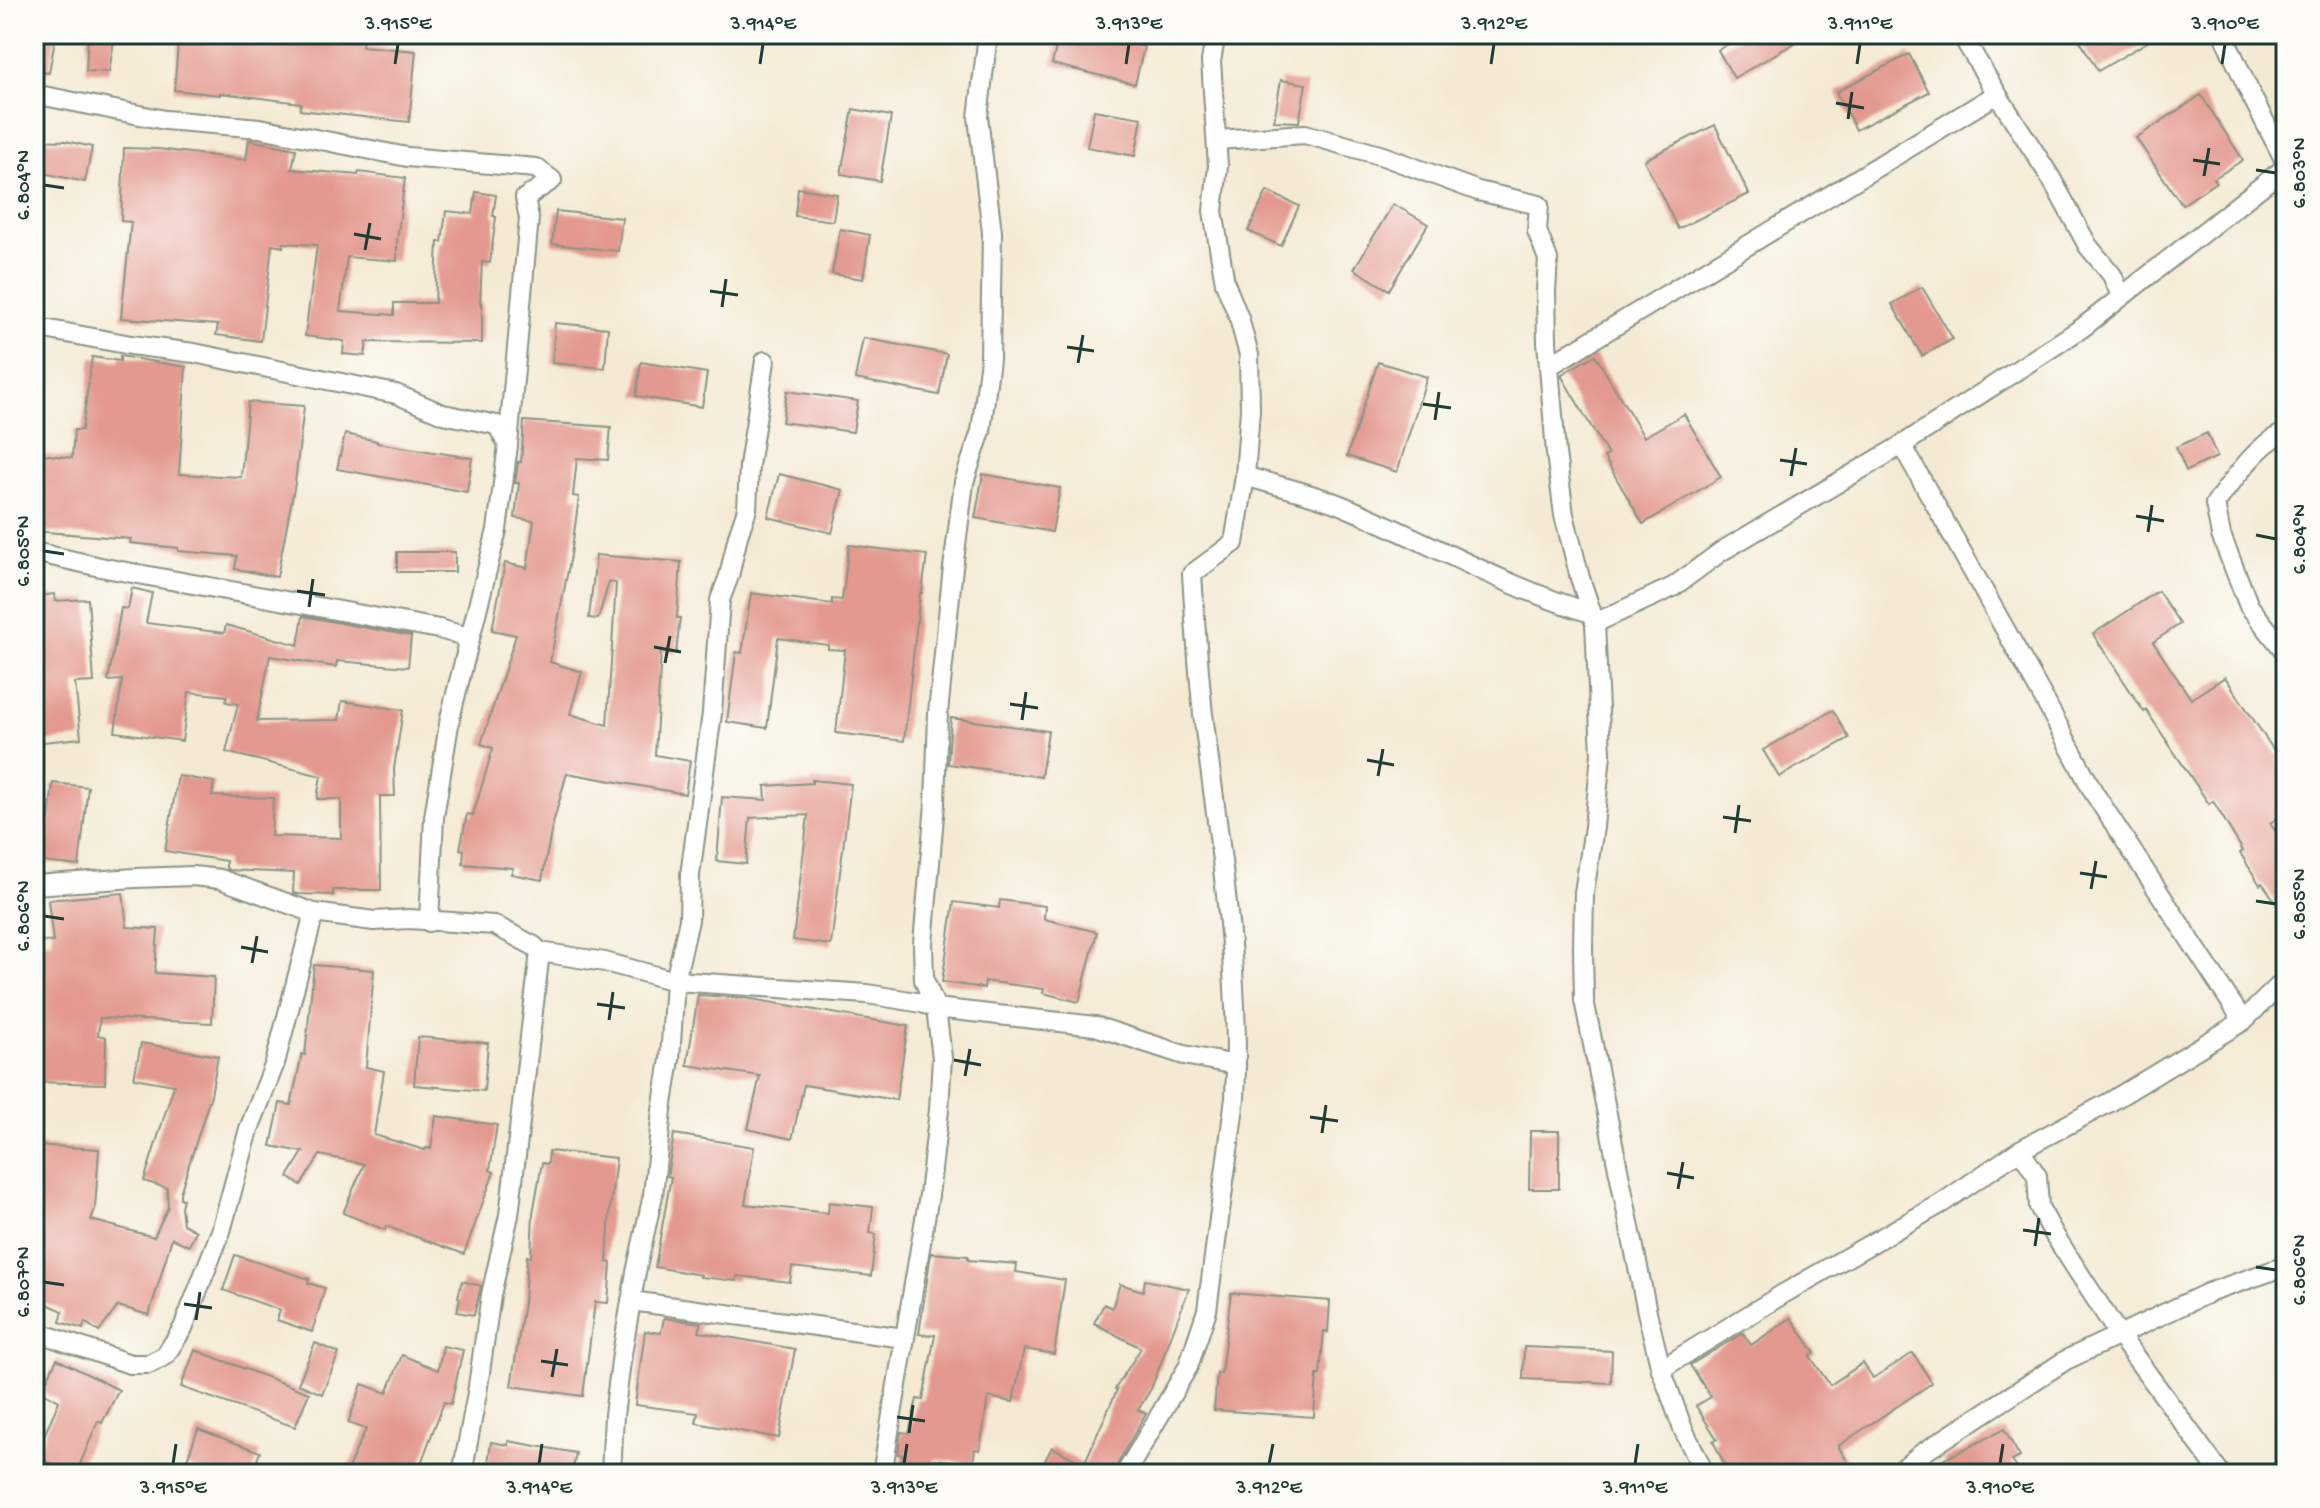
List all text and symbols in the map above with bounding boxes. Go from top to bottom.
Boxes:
text: 3.915°E [364,14,433,37]
text: 3.914°E [729,14,797,37]
text: 3.913°E [1095,14,1164,37]
text: 3.912°E [1460,14,1529,37]
text: 3.911°E [1827,14,1894,37]
text: 3.910°E [2190,14,2260,37]
text: 6.803°N [2290,137,2313,209]
text: 6.804°N [14,150,37,220]
text: 6.804°N [2290,504,2313,574]
text: 6.805°N [14,515,37,587]
text: 6.805°N [2290,868,2313,940]
text: 6.806°N [14,881,37,951]
text: 6.806°N [2290,1235,2313,1305]
text: 6.807°N [14,1246,37,1318]
text: 3.915°E [139,1478,208,1501]
text: 3.914°E [505,1478,573,1501]
text: 3.913°E [870,1478,939,1501]
text: 3.912°E [1235,1478,1304,1501]
text: 3.911°E [1602,1478,1669,1501]
text: 3.910°E [1965,1478,2035,1501]

